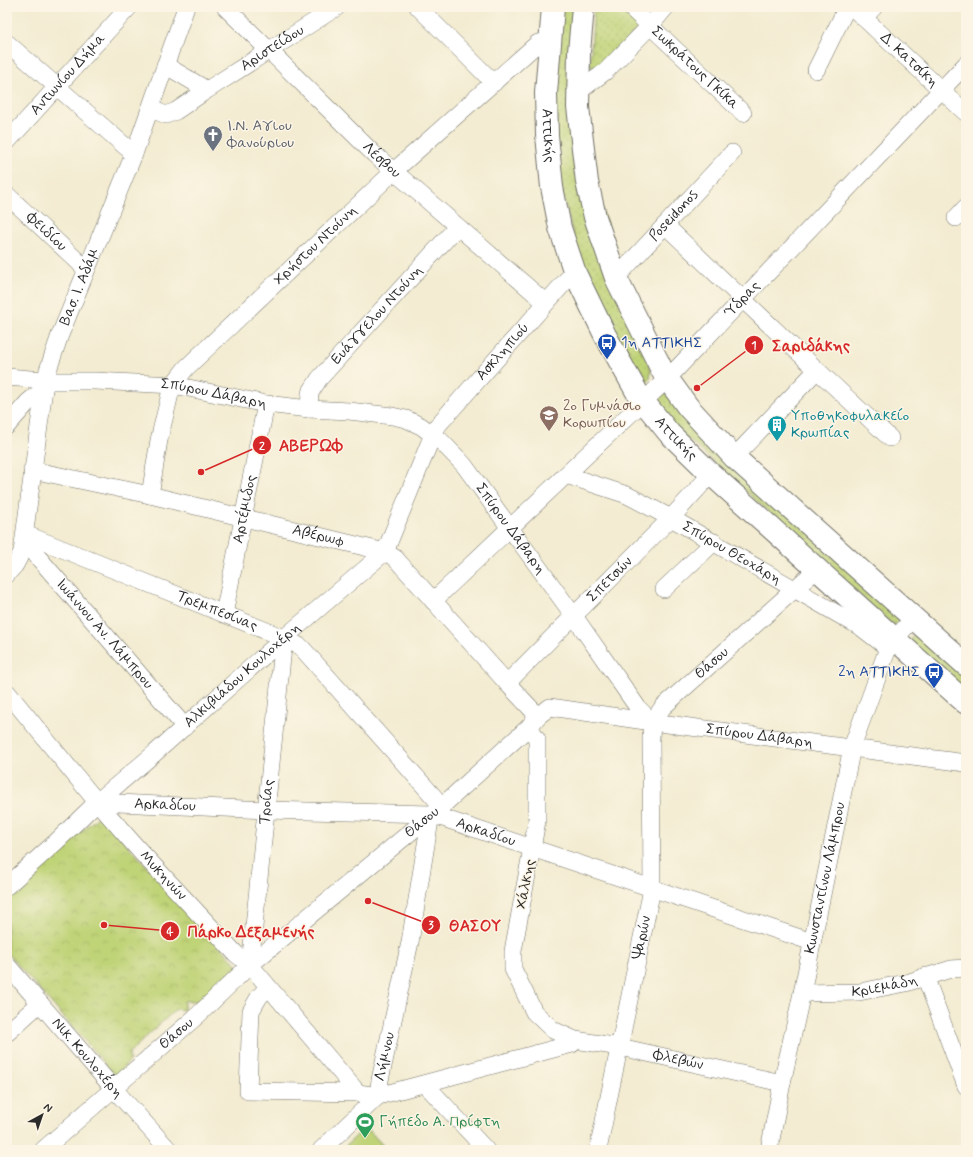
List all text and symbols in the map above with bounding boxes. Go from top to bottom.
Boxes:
street label: Αριστείδου [237,20,308,76]
street label: Σωκράτους Γκίκα [647,22,743,114]
street label: Δ. Κατσίκη [876,28,943,92]
street label: Αντωνίου Δήμα [26,29,110,120]
street label: Αττικής [536,108,560,164]
place label: Ι.Ν. Αγιου Φανούριου [226,116,294,153]
church icon: Ι.Ν. Αγιου Φανούριου [202,124,224,152]
street label: Λέσβου [358,138,405,183]
street label: Poseidonos [645,185,703,246]
street label: Χρήστου Ντούνη [269,201,362,290]
street label: Φειδίου [21,207,71,256]
street label: Βασ. Ι. Αδάμ [55,245,105,328]
street label: Ευάγγελου Ντούνη [327,261,428,369]
street label: Ύδρας [720,276,765,323]
street label: Ασκληπιού [472,319,534,385]
callout: Σαριδάκης [744,331,858,359]
bus stop icon: 1η ΑΤΤΙΚΗΣ [596,332,618,360]
place label: 1η ΑΤΤΙΚΗΣ [621,333,702,353]
text: Σαριδάκης [772,336,850,357]
text: 1 [751,338,757,354]
street label: Σπύρου Δάβαρη [160,374,269,414]
place label: 2ο Γυμνάσιο Κορωπίου [563,396,641,433]
school or university icon: 2ο Γυμνάσιο Κορωπίου [538,404,560,432]
place label: Υποθηκοφυλακείο Κρωπίας [791,406,910,443]
street label: Αττικής [650,413,702,466]
building icon: Υποθηκοφυλακείο Κρωπίας [766,414,788,442]
callout: ΑΒΕΡΩΦ [252,431,351,459]
text: ΑΒΕΡΩΦ [279,436,343,457]
text: 2 [259,439,265,455]
street label: Αρτέμιδος [228,473,262,545]
street label: Σπύρου Δάβαρη [471,479,550,579]
street label: Σπύρου Θεοχάρη [679,517,785,590]
street label: Αβέρωφ [290,520,347,552]
street label: Σπετσών [583,552,637,607]
street label: Ιωάννου Αν. Λάμπρου [51,575,158,694]
street label: Τρεμπεσίνας [174,586,261,637]
street label: Αλκιβιάδου Κουλοχέρη [180,618,305,733]
street label: Θάσου [690,642,734,684]
bus stop icon: 2η ΑΤΤΙΚΗΣ [923,661,945,689]
place label: 2η ΑΤΤΙΚΗΣ [838,662,920,682]
street label: Σπύρου Δάβαρη [705,719,814,753]
street label: Τροίας [255,778,279,826]
street label: Αρκαδίου [134,794,196,817]
street label: Κωνσταντίνου Λάμπρου [800,800,851,955]
street label: Θάσου [400,802,444,843]
street label: Αρκαδίου [453,813,518,852]
street label: Μυκηνών [135,846,191,905]
street label: Χάλκης [511,857,541,911]
callout: ΘΑΣΟΥ [421,911,509,939]
street label: Ψαρών [628,914,656,962]
text: ΘΑΣΟΥ [449,916,501,937]
callout: Πάρκο Δεξαμενής [160,917,323,945]
text: 3 [428,918,434,934]
text: Πάρκο Δεξαμενής [188,922,314,943]
text: 4 [167,924,174,940]
street label: Κριεμάδη [851,970,920,1002]
street label: Θάσου [155,1013,198,1054]
street label: Νικ. Κουλοχέρη [47,1014,128,1103]
street label: Λήμνου [370,1030,400,1083]
street label: Φλεβών [650,1044,706,1075]
north arrow [22,1095,62,1135]
text: N [40,1100,55,1116]
sports icon: Γήπεδο Α. Πρίφτη [354,1111,376,1139]
place label: Γήπεδο Α. Πρίφτη [379,1112,501,1132]

